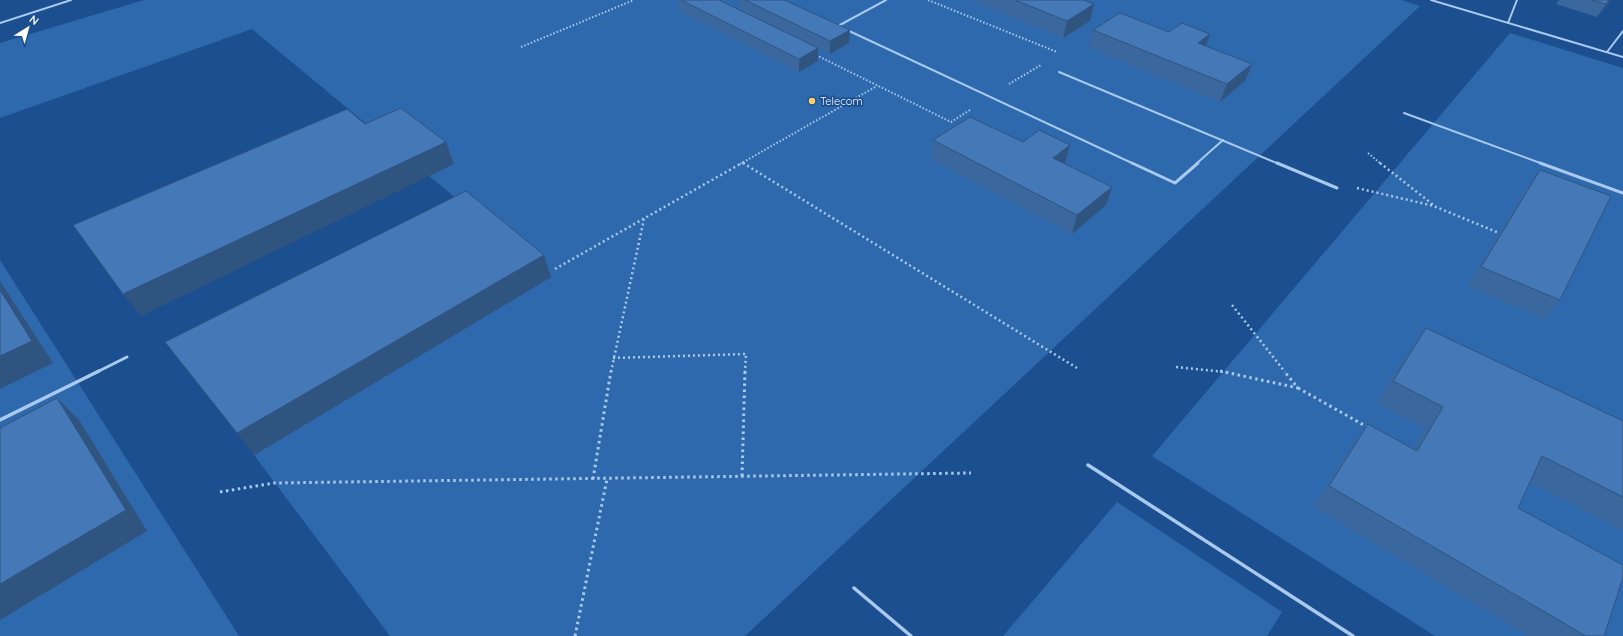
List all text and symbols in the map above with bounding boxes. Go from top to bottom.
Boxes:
north arrow [8,8,48,48]
text: N [27,12,41,28]
place label: Telecom [820,94,863,108]
marker: Telecom [807,96,817,106]

